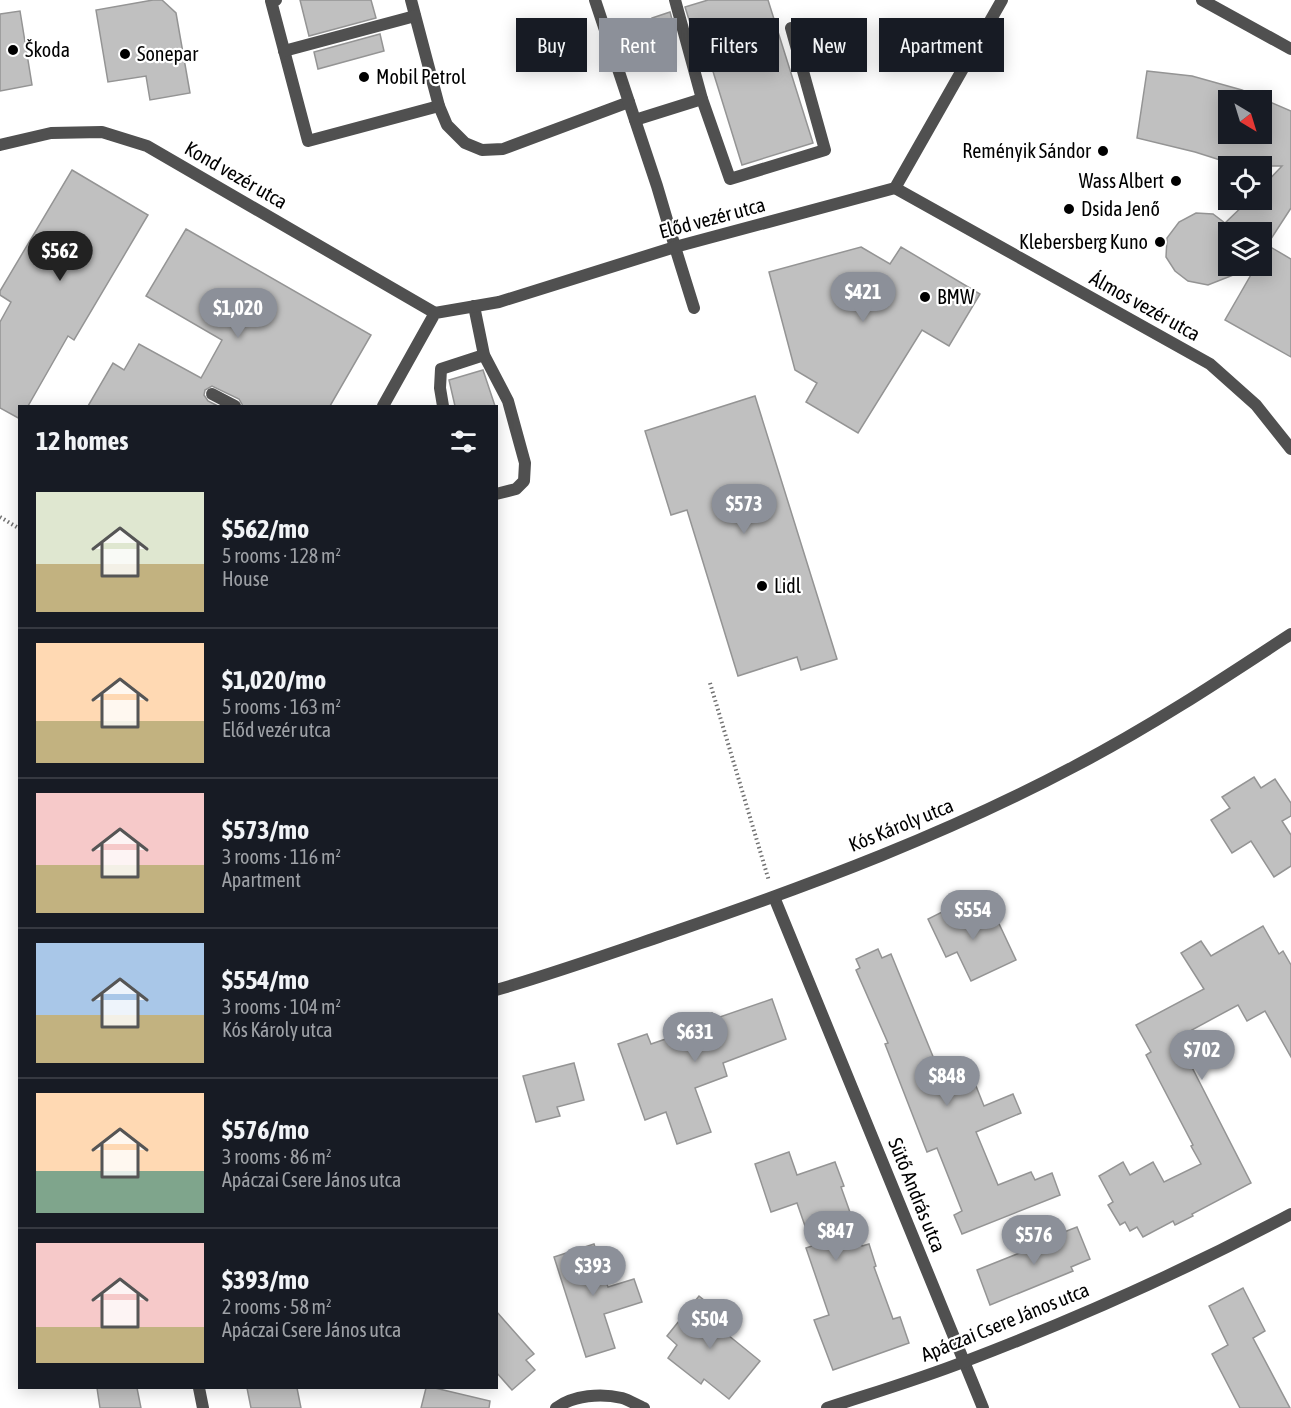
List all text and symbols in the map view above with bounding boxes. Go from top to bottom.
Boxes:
chip: Buy [516,18,587,72]
chip: Rent [599,18,677,72]
chip: Filters [689,18,779,72]
chip: New [791,18,867,72]
chip: Apartment [879,18,1004,72]
place label: Škoda [25,38,70,61]
place label: Sonepar [137,42,199,65]
marker: Škoda [6,43,20,57]
marker: Sonepar [118,47,132,61]
place label: Mobil Petrol [376,65,467,88]
marker: Mobil Petrol [357,70,371,84]
north arrow [1218,90,1272,144]
map controls [1218,90,1272,276]
street label: Kond vezér utca [181,136,292,213]
place label: Reményik Sándor [962,139,1092,162]
marker: Reményik Sándor [1096,144,1110,158]
button: locate [1218,156,1272,210]
place label: Wass Albert [1079,169,1164,192]
marker: Wass Albert [1169,174,1183,188]
street label: Előd vezér utca [656,192,767,243]
place label: Dsida Jenő [1081,197,1160,220]
marker: Dsida Jenő [1062,202,1076,216]
button: layers [1218,222,1272,276]
place label: Klebersberg Kuno [1019,230,1148,253]
pin: $562 [24,231,96,282]
marker: Klebersberg Kuno [1153,235,1167,249]
text: $562 [42,239,78,262]
street label: Álmos vezér utca [1086,266,1204,345]
pin: $421 [827,272,899,323]
text: $421 [845,280,881,303]
place label: BMW [937,285,975,308]
pin: $1,020 [189,288,287,339]
marker: BMW [918,290,932,304]
text: $1,020 [213,296,263,319]
icon: filters [447,425,480,458]
text: 12 homes [36,426,129,456]
pin: $573 [708,484,780,535]
text: $573 [726,492,762,515]
text: $562/mo [222,514,309,544]
icon: home [84,516,156,588]
text: 5 rooms · 128 m² [222,544,341,567]
text: House [222,567,269,590]
place label: Lidl [774,574,802,597]
marker: Lidl [755,579,769,593]
text: $1,020/mo [222,665,326,695]
icon: home [84,667,156,739]
text: 5 rooms · 163 m² [222,695,341,718]
text: Előd vezér utca [222,718,331,741]
street label: Kós Károly utca [845,793,956,856]
text: $573/mo [222,815,309,845]
icon: home [84,817,156,889]
text: 3 rooms · 116 m² [222,845,341,868]
text: Apartment [222,868,301,891]
pin: $554 [937,890,1009,941]
text: $554 [955,898,991,921]
text: $554/mo [222,965,309,995]
icon: home [84,967,156,1039]
text: 3 rooms · 104 m² [222,995,341,1018]
pin: $631 [659,1012,731,1063]
text: Kós Károly utca [222,1018,333,1041]
text: $631 [677,1020,713,1043]
pin: $702 [1166,1030,1238,1081]
text: $702 [1184,1038,1220,1061]
pin: $848 [911,1056,983,1107]
text: $848 [929,1064,965,1087]
text: $576/mo [222,1115,309,1145]
icon: home [84,1117,156,1189]
street label: Sütő András utca [884,1134,951,1255]
text: 3 rooms · 86 m² [222,1145,332,1168]
text: Apáczai Csere János utca [222,1168,401,1191]
pin: $847 [800,1211,872,1262]
pin: $576 [998,1215,1070,1266]
text: $847 [818,1219,854,1242]
text: $576 [1016,1223,1052,1246]
pin: $393 [557,1246,629,1297]
text: $393 [575,1254,611,1277]
text: $393/mo [222,1265,309,1295]
icon: home [84,1267,156,1339]
street label: Apáczai Csere János utca [917,1277,1092,1366]
text: 2 rooms · 58 m² [222,1295,332,1318]
pin: $504 [674,1299,746,1350]
text: $504 [692,1307,728,1330]
text: Apáczai Csere János utca [222,1318,401,1341]

